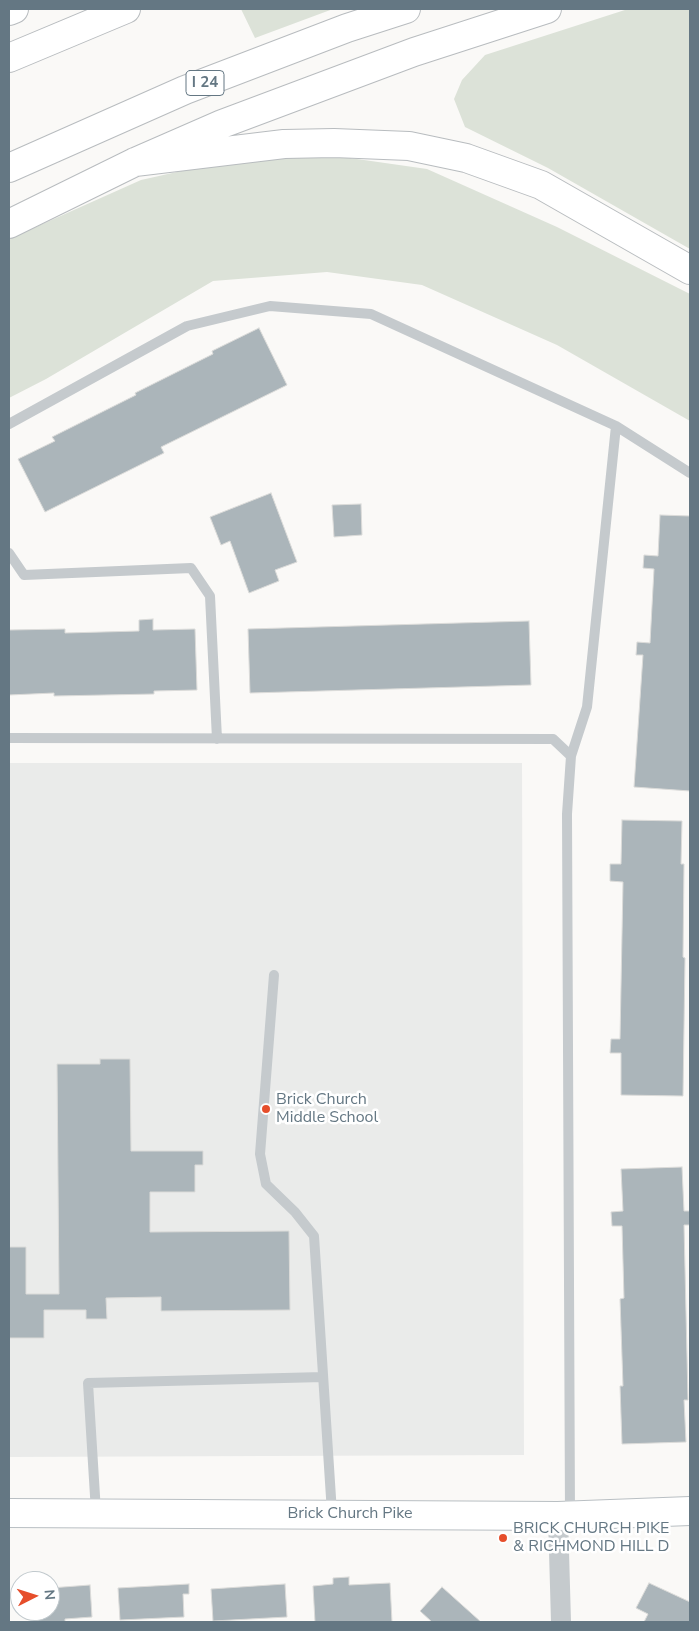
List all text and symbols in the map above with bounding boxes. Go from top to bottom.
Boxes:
road number: I 24 [186,70,224,96]
place label: Brick Church Middle School [276,1090,378,1128]
marker: Brick Church Middle School [260,1103,272,1115]
street label: Brick Church Pike [288,1504,412,1524]
place label: BRICK CHURCH PIKE & RICHMOND HILL D [513,1519,669,1557]
marker: BRICK CHURCH PIKE & RICHMOND HILL D [497,1532,509,1544]
north arrow [10,1571,60,1621]
text: N [40,1589,59,1601]

